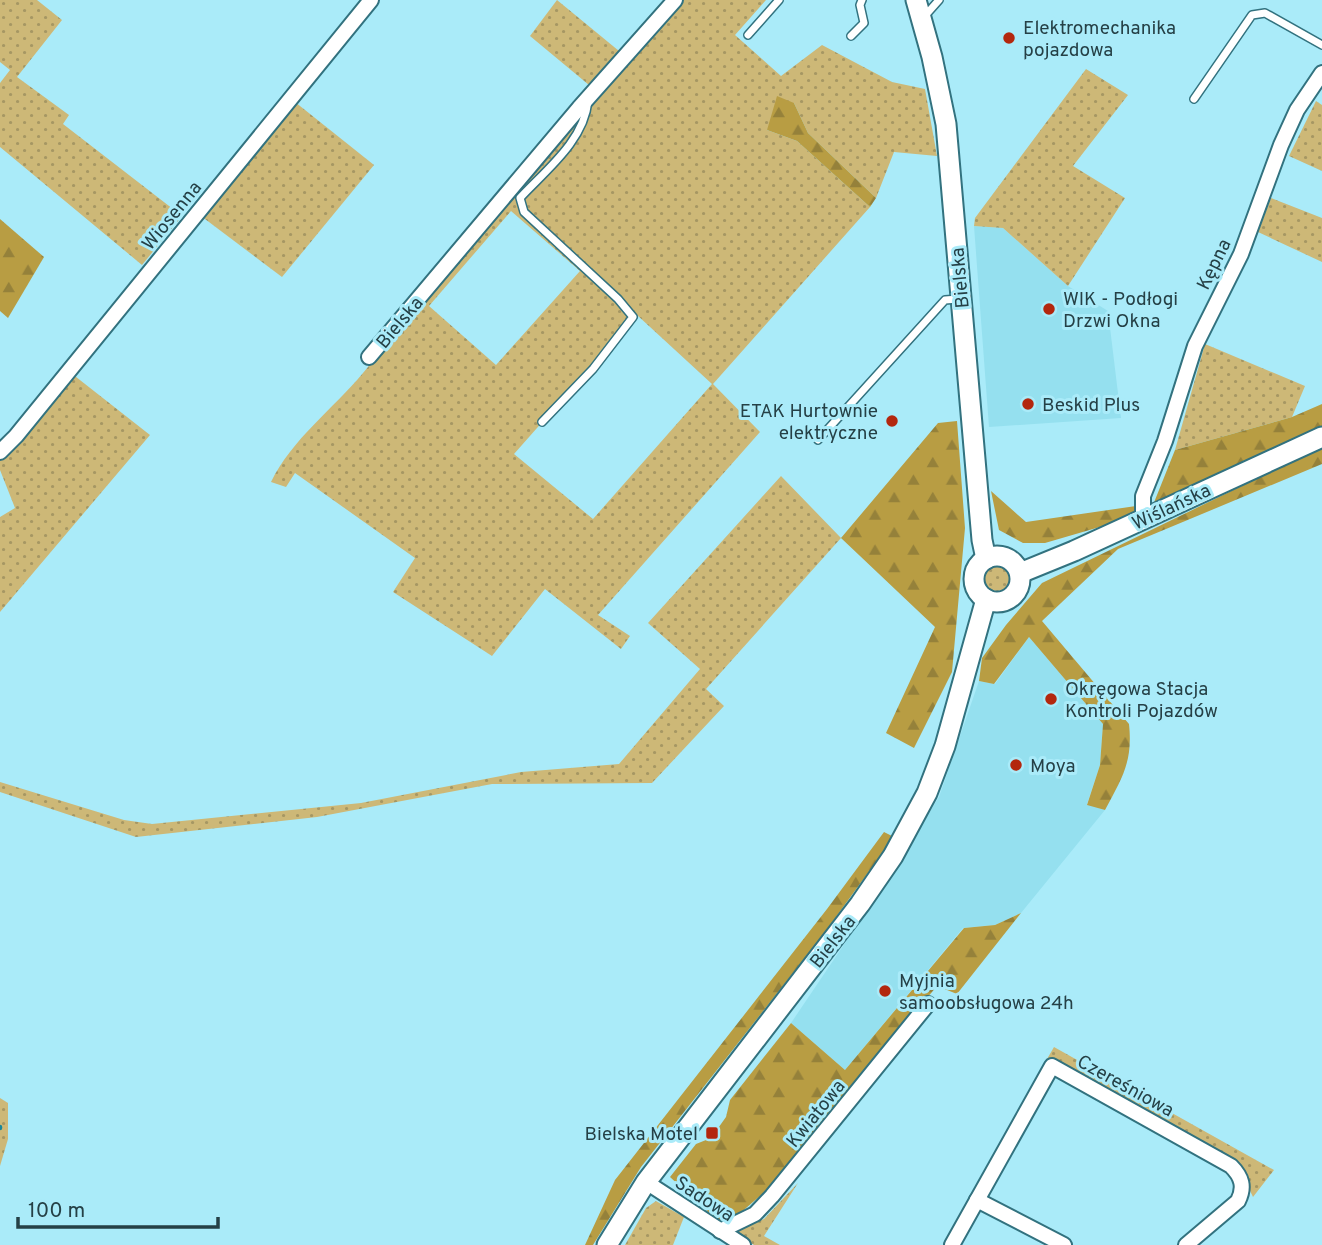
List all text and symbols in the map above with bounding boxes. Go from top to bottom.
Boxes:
place label: Elektromechanika pojazdowa [1023,17,1176,63]
marker: Elektromechanika pojazdowa [1001,30,1017,46]
street label: Wiosenna [137,177,208,256]
street label: Kępna [1192,235,1237,294]
street label: Bielska [946,246,976,309]
place label: WIK - Podłogi Drzwi Okna [1063,288,1178,334]
street label: Bielska [372,292,429,354]
marker: WIK - Podłogi Drzwi Okna [1041,301,1057,317]
place label: Beskid Plus [1042,394,1140,418]
marker: Beskid Plus [1020,396,1036,412]
place label: ETAK Hurtownie elektryczne [740,400,878,446]
marker: ETAK Hurtownie elektryczne [884,413,900,429]
street label: Wiślańska [1129,479,1215,536]
place label: Okręgowa Stacja Kontroli Pojazdów [1065,678,1218,724]
marker: Okręgowa Stacja Kontroli Pojazdów [1043,691,1059,707]
place label: Moya [1030,755,1076,779]
marker: Moya [1008,757,1024,773]
street label: Bielska [805,911,862,974]
place label: Myjnia samoobsługowa 24h [899,970,1074,1016]
marker: Myjnia samoobsługowa 24h [877,983,893,999]
street label: Czereśniowa [1072,1050,1178,1123]
street label: Kwiatowa [782,1075,851,1153]
place label: Bielska Motel [585,1123,698,1147]
marker: Bielska Motel [704,1125,720,1141]
street label: Sadowa [670,1172,738,1228]
scale bar [18,1186,217,1230]
text: 100 m [28,1198,85,1225]

